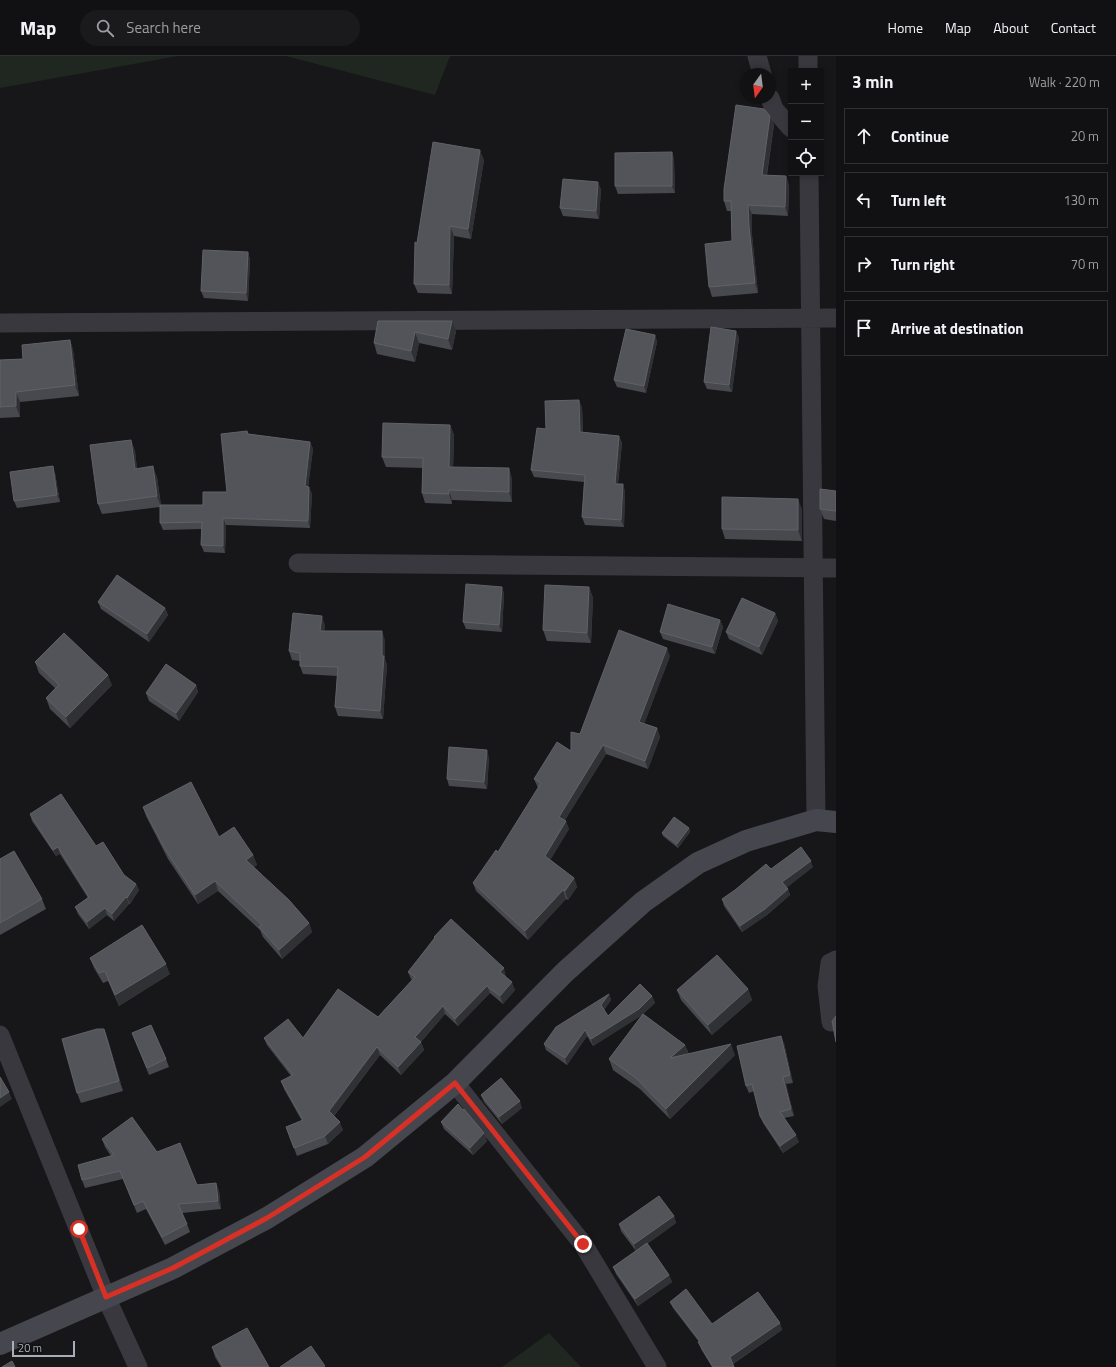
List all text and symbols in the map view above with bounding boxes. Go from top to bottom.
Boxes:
search box [80,10,360,46]
text: Map [20,13,56,42]
text: Search here [126,16,201,39]
icon: search [94,17,116,39]
text: Home [888,17,923,38]
text: Map [945,17,971,38]
text: About [993,17,1029,38]
text: Contact [1051,17,1096,38]
north arrow [740,68,776,104]
map controls [788,68,824,176]
button: + [788,68,824,104]
text: 3 min [852,69,893,95]
text: Walk · 220 m [1029,72,1100,92]
button: − [788,104,824,140]
icon: ahead [853,125,875,147]
text: Continue [891,125,949,148]
text: 20 m [1071,126,1099,146]
button: locate [788,140,824,176]
icon: left [853,189,875,211]
text: Turn left [891,189,946,212]
text: 130 m [1063,190,1099,210]
icon: right [853,253,875,275]
text: Turn right [891,253,955,276]
text: 70 m [1071,254,1099,274]
icon: arrive [853,317,875,339]
text: Arrive at destination [891,317,1024,340]
route start [70,1220,88,1238]
route end [574,1235,592,1253]
scale bar [12,1339,75,1358]
text: 20 m [18,1340,42,1356]

